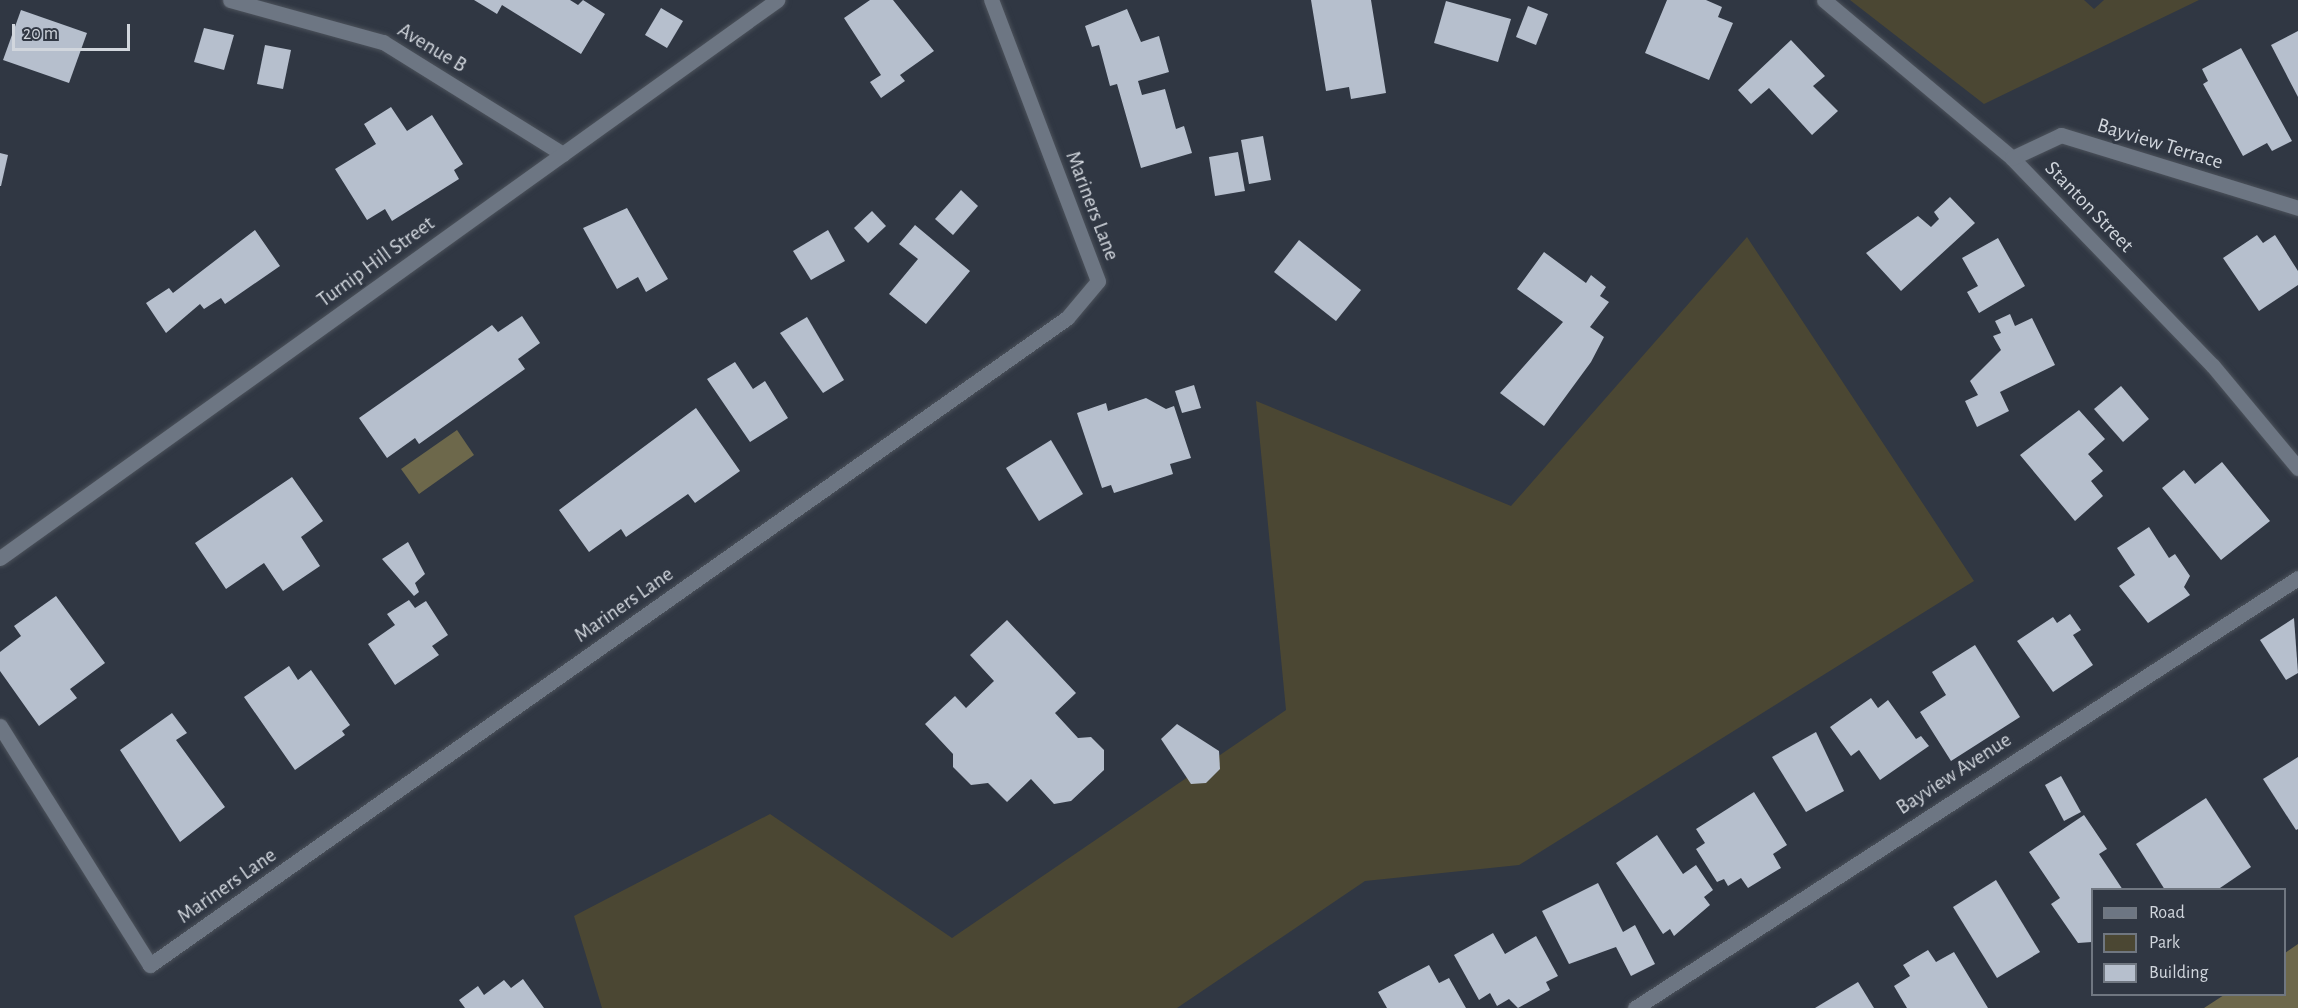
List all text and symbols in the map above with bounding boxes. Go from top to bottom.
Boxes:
scale bar [15,12,134,50]
street label: Avenue B [393,18,471,78]
text: 20 m [23,25,58,43]
street label: Bayview Terrace [2094,113,2226,175]
street label: Mariners Lane [1060,148,1124,264]
street label: Stanton Street [2039,156,2139,258]
street label: Turnip Hill Street [312,211,440,313]
street label: Mariners Lane [570,562,678,648]
street label: Bayview Avenue [1892,727,2016,821]
street label: Mariners Lane [173,843,281,929]
legend [2091,888,2286,996]
text: Road [2149,904,2185,922]
text: Park [2149,934,2180,952]
text: Building [2149,964,2208,982]

